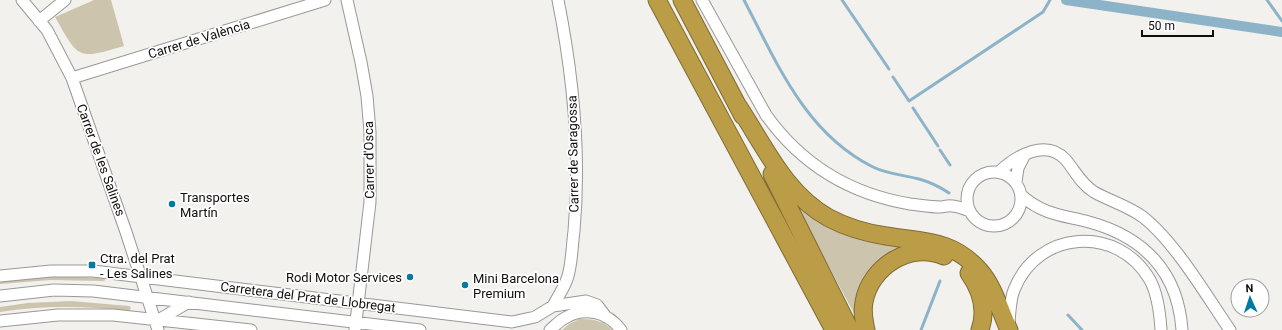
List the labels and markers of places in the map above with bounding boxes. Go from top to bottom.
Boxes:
place label: Transportes Martín [180,190,250,220]
marker: Transportes Martín [167,199,177,209]
place label: Ctra. del Prat - Les Salines [100,251,175,281]
marker: Ctra. del Prat - Les Salines [87,260,97,270]
place label: Rodi Motor Services [286,270,402,285]
place label: Mini Barcelona Premium [473,271,559,301]
marker: Rodi Motor Services [405,272,415,282]
marker: Mini Barcelona Premium [460,280,470,290]

